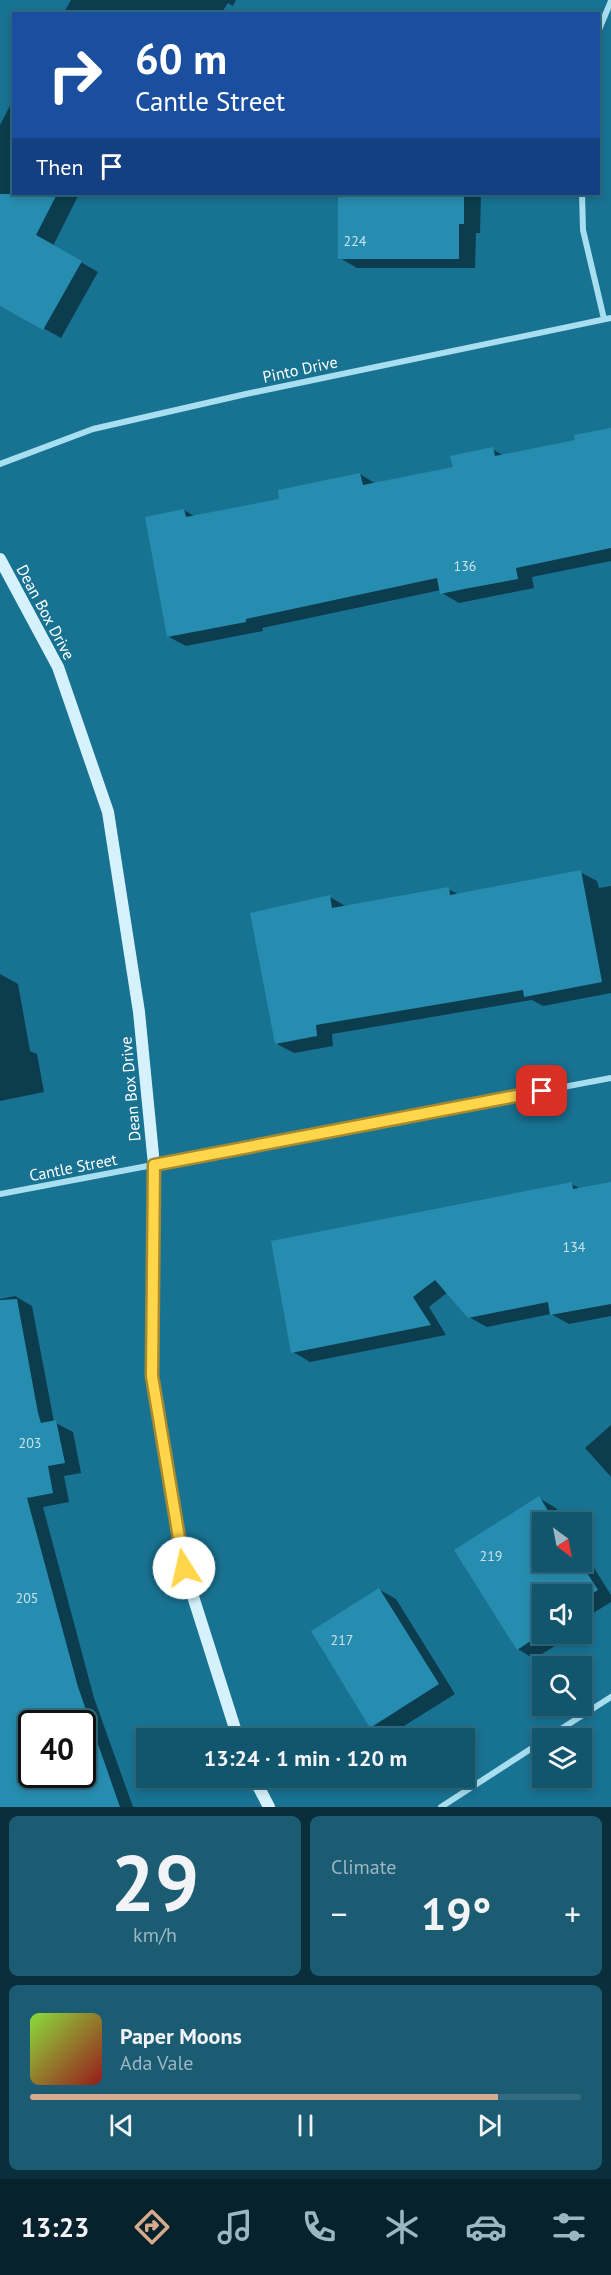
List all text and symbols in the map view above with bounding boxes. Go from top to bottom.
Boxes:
text: 60 m [135,31,227,86]
icon: right [36,36,114,114]
text: Cantle Street [135,84,285,118]
icon: arrive [95,150,128,183]
text: Then [36,153,83,181]
house number: 224 [344,232,367,250]
street label: Pinto Drive [261,351,339,387]
house number: 136 [454,557,476,575]
street label: Dean Box Drive [13,561,79,663]
street label: Dean Box Drive [115,1036,145,1142]
pin [516,1065,567,1116]
icon: arrive [525,1074,558,1107]
street label: Cantle Street [27,1149,119,1185]
house number: 134 [563,1238,586,1256]
house number: 203 [19,1434,41,1452]
north arrow [532,1512,592,1572]
map controls [532,1512,592,1788]
position arrow [152,1536,216,1600]
house number: 219 [480,1547,502,1565]
button: sound [532,1584,592,1644]
house number: 205 [16,1589,38,1607]
house number: 217 [331,1631,353,1649]
button: search [532,1656,592,1716]
speed limit sign: 40 [18,1710,96,1788]
button: layers [532,1728,592,1788]
text: 13:24 · 1 min · 120 m [204,1744,407,1772]
text: 29 [111,1832,199,1933]
text: Climate [331,1854,397,1880]
text: 19° [421,1884,491,1942]
text: − [331,1892,348,1935]
text: + [564,1892,581,1935]
text: km/h [133,1922,177,1948]
text: Paper Moons [120,2022,242,2050]
text: Ada Vale [120,2050,193,2076]
icon: previous [105,2109,138,2142]
icon: pause [289,2109,322,2142]
icon: next [473,2109,506,2142]
icon: directions [131,2206,173,2248]
icon: music [214,2206,256,2248]
icon: phone [298,2206,340,2248]
icon: climate [381,2206,423,2248]
icon: car [465,2206,507,2248]
icon: filters [548,2206,590,2248]
text: 13:23 [21,2210,89,2244]

